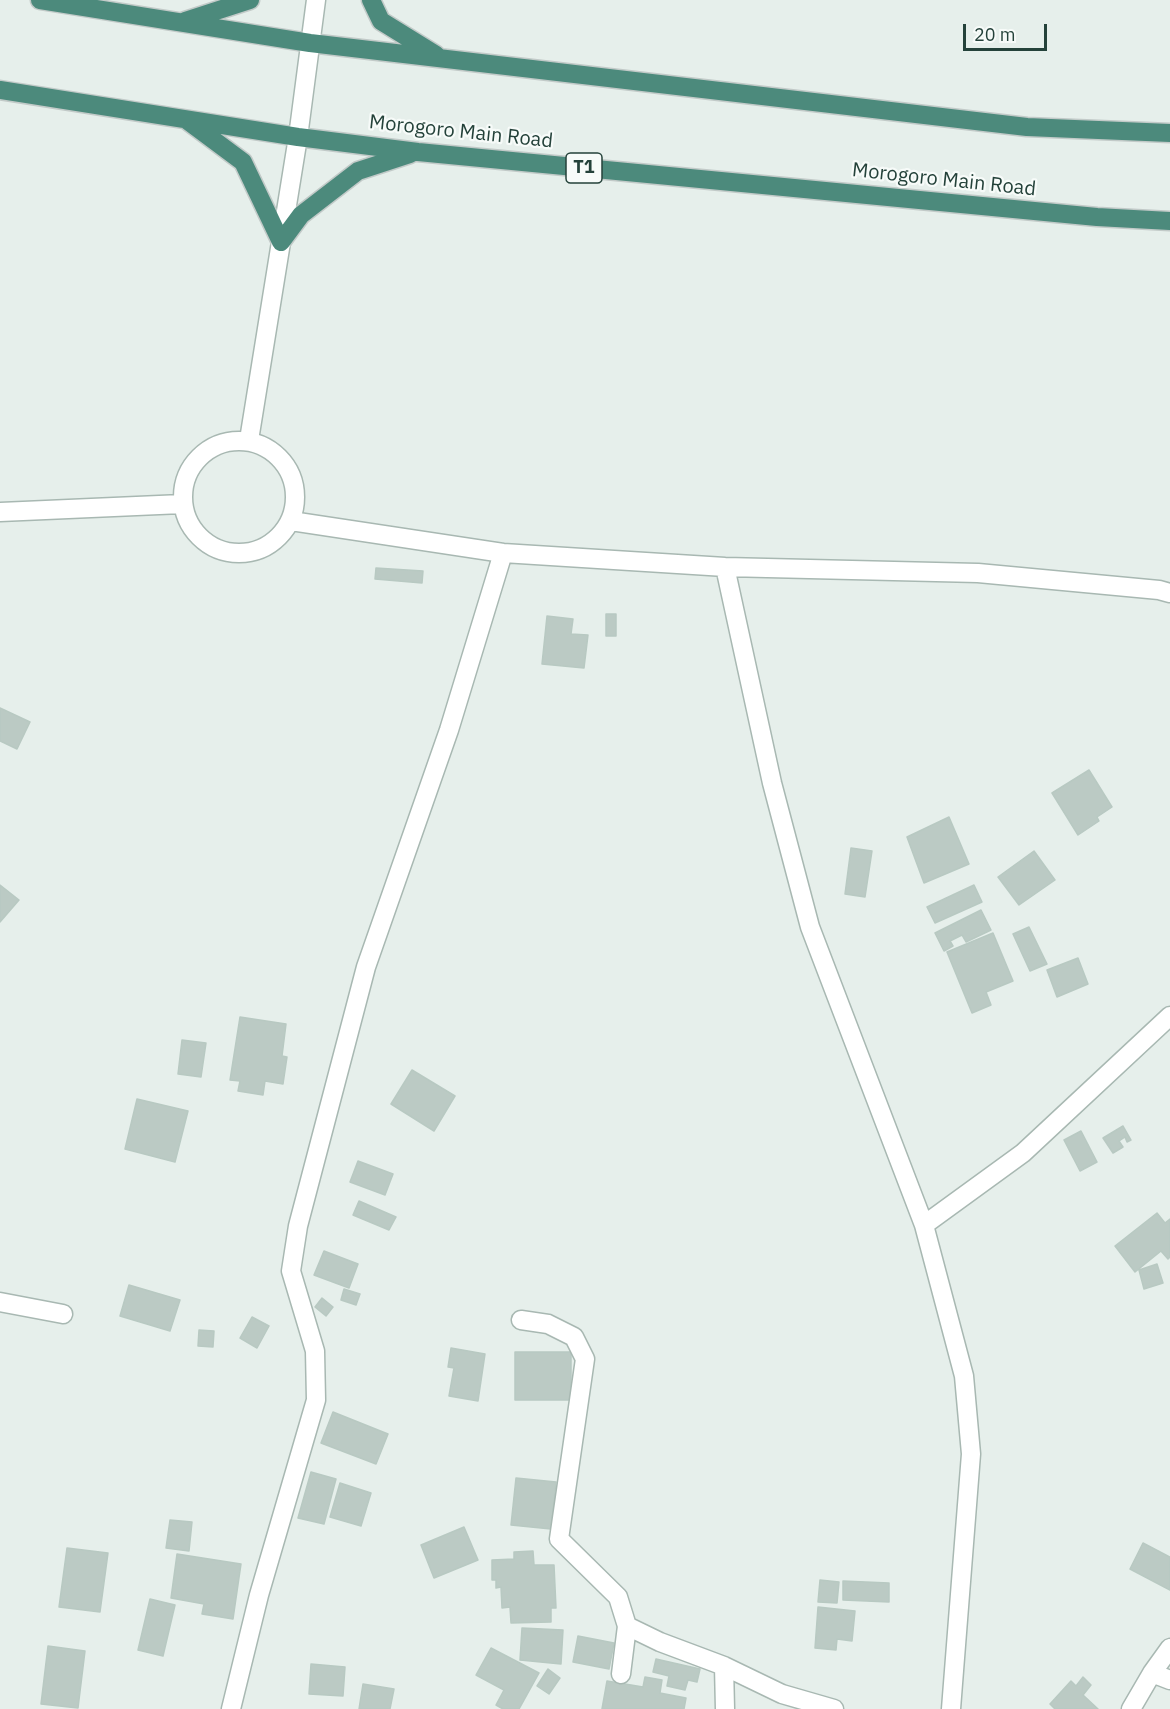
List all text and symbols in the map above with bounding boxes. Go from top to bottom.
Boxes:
scale bar [966,12,1050,50]
text: 20 m [974,23,1016,46]
street label: Morogoro Main Road [368,110,554,154]
road number: T1 [566,153,602,183]
street label: Morogoro Main Road [851,158,1037,202]

